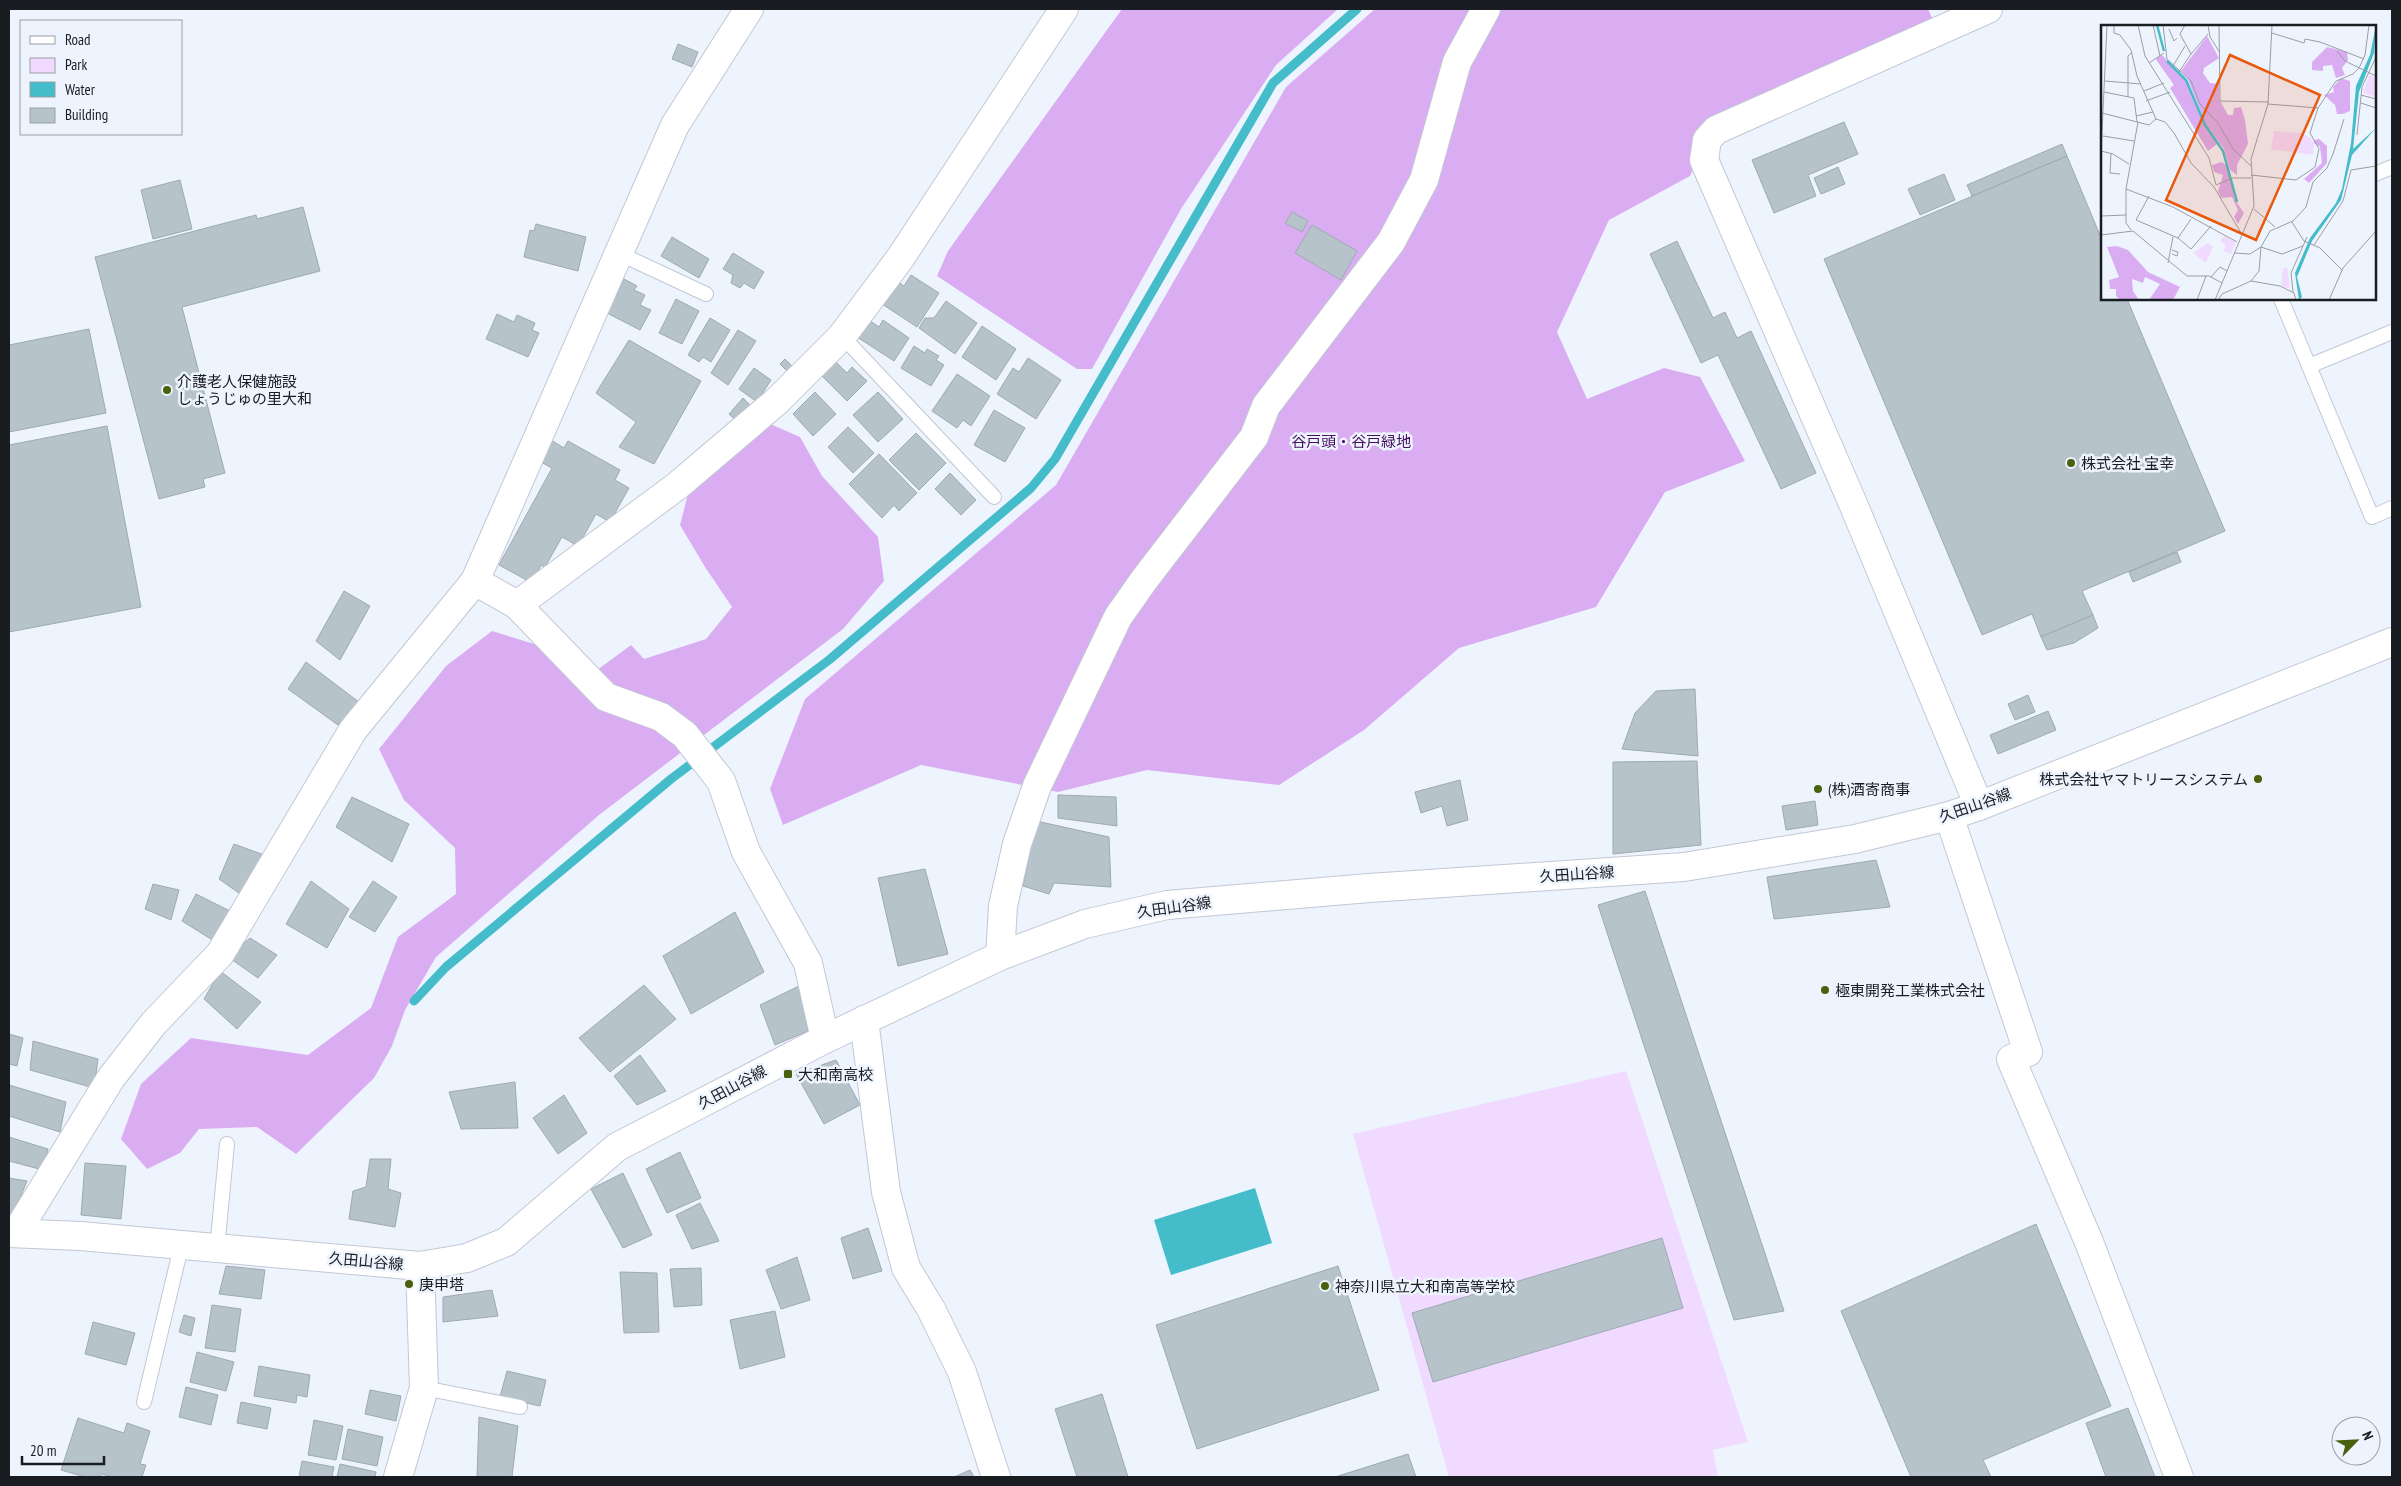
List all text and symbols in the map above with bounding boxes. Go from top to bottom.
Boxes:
legend [20,20,182,135]
inset map [2101,25,2376,300]
text: Road [65,30,91,49]
text: Park [65,55,87,74]
text: Water [65,80,96,99]
text: Building [65,105,108,124]
place label: 介護老人保健施設 しょうじゅの里大和 [177,372,312,408]
marker: 介護老人保健施設 しょうじゅの里大和 [161,384,173,396]
park label: 谷戸頭・谷戸緑地 [1291,432,1411,451]
place label: 株式会社 宝幸 [2081,454,2174,473]
marker: 株式会社 宝幸 [2065,457,2077,469]
place label: 株式会社ヤマトリースシステム [2039,770,2248,789]
marker: 株式会社ヤマトリースシステム [2252,773,2264,785]
place label: (株)酒寄商事 [1828,780,1910,799]
marker: (株)酒寄商事 [1812,783,1824,795]
street label: 久田山谷線 [1936,784,2014,826]
street label: 久田山谷線 [1539,862,1615,886]
street label: 久田山谷線 [1136,892,1212,922]
place label: 極東開発工業株式会社 [1835,981,1985,1000]
marker: 極東開発工業株式会社 [1819,984,1831,996]
street label: 久田山谷線 [694,1061,770,1113]
place label: 大和南高校 [798,1065,873,1084]
marker: 大和南高校 [782,1068,794,1080]
street label: 久田山谷線 [328,1248,404,1274]
place label: 庚申塔 [419,1275,464,1294]
place label: 神奈川県立大和南高等学校 [1335,1277,1515,1296]
marker: 庚申塔 [403,1278,415,1290]
marker: 神奈川県立大和南高等学校 [1319,1280,1331,1292]
north arrow [2331,1416,2381,1466]
text: N [2358,1429,2378,1443]
scale bar [22,1434,105,1466]
text: 20 m [30,1441,56,1460]

